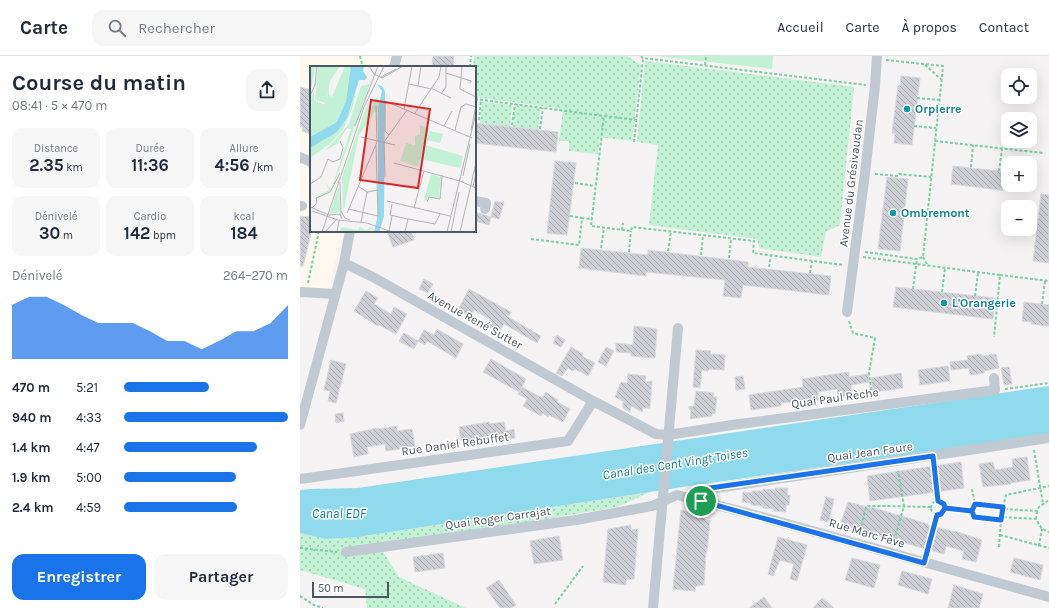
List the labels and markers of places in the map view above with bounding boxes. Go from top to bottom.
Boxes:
place label: Orpierre [915,102,961,116]
marker: Orpierre [902,104,912,114]
place label: Ombremont [901,206,970,220]
marker: Ombremont [888,208,898,218]
place label: L'Orangerie [952,296,1016,310]
marker: L'Orangerie [939,298,949,308]
pin [684,484,718,518]

